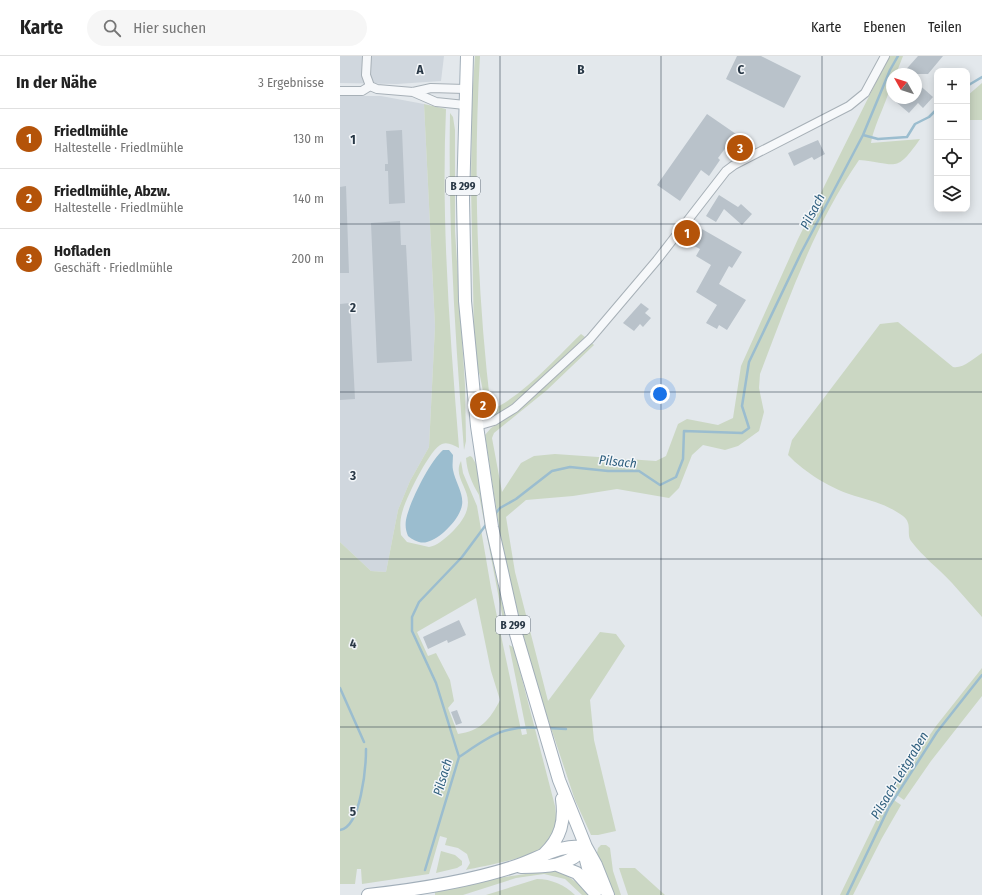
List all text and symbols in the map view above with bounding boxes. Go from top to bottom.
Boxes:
search box [87,10,367,46]
text: Karte [20,16,63,39]
icon: search [101,17,123,39]
text: Hier suchen [133,19,206,37]
text: Karte [811,19,841,36]
text: Ebenen [863,19,906,36]
text: Teilen [928,19,962,36]
text: A [415,62,424,77]
text: B [577,62,585,77]
text: C [738,62,745,77]
north arrow [886,68,922,104]
map controls [934,68,970,212]
button: + [934,68,970,104]
text: In der Nähe [16,72,97,93]
text: 3 Ergebnisse [258,75,324,90]
button: − [934,104,970,140]
text: Friedlmühle [54,122,128,140]
text: 1 [26,131,32,146]
text: 130 m [293,131,324,146]
text: 1 [350,132,356,147]
pin: 3 [727,133,753,163]
text: Haltestelle · Friedlmühle [54,140,183,155]
button: locate [934,140,970,176]
button: layers [934,176,970,212]
road number: B 299 [446,177,480,195]
text: Friedlmühle, Abzw. [54,182,170,200]
text: 2 [26,191,32,206]
text: 140 m [293,191,324,206]
water label: Pilsach [797,191,828,232]
text: Haltestelle · Friedlmühle [54,200,183,215]
pin: 1 [674,218,700,248]
text: Hofladen [54,242,111,260]
text: 3 [26,251,32,266]
text: 200 m [292,251,324,266]
text: Geschäft · Friedlmühle [54,260,173,275]
text: 2 [349,300,356,315]
your location [650,384,670,404]
pin: 2 [470,390,496,420]
water label: Pilsach [598,452,638,471]
text: 3 [349,468,356,483]
road number: B 299 [496,616,530,634]
text: 4 [350,636,357,651]
water label: Pilsach-Leitgraben [868,729,931,822]
water label: Pilsach [430,757,455,797]
text: 5 [350,804,356,819]

